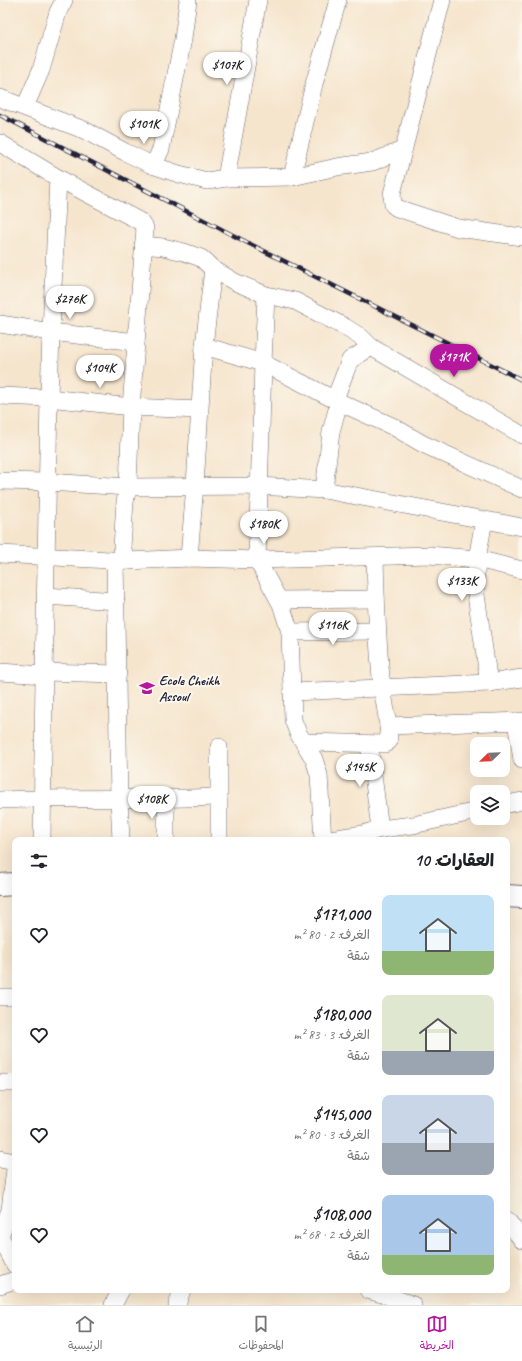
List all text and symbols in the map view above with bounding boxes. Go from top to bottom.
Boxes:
pin: $107K [199,52,255,86]
text: $107K [212,57,242,73]
pin: $101K [116,111,172,145]
text: $101K [129,116,159,132]
pin: $276K [42,286,98,320]
text: $276K [55,291,85,307]
pin: $171K [426,344,482,378]
text: $171K [439,349,469,365]
pin: $104K [72,355,128,389]
text: $104K [85,360,115,376]
pin: $180K [236,511,292,545]
text: $180K [249,516,279,532]
pin: $133K [434,568,490,602]
text: $133K [447,573,477,589]
pin: $116K [305,612,361,646]
text: $116K [318,617,348,633]
place label: Ecole Cheikh Assoul [159,672,220,705]
school or university icon: Ecole Cheikh Assoul [138,679,156,697]
north arrow [470,737,510,777]
map controls [470,737,510,825]
pin: $145K [332,754,388,788]
text: $145K [345,759,375,775]
button: layers [470,785,510,825]
pin: $108K [124,786,180,820]
text: $108K [137,791,167,807]
icon: filters [28,850,50,872]
text: العقارات: 10 [414,850,494,871]
text: $171,000 [313,904,370,925]
icon: home [414,911,462,959]
icon: heart [28,924,50,946]
text: الغرف: 2 · 80 m² [293,927,370,943]
text: شقة [347,948,370,964]
text: $180,000 [313,1004,370,1025]
icon: home [414,1011,462,1059]
icon: heart [28,1024,50,1046]
text: الغرف: 3 · 83 m² [293,1027,370,1043]
text: شقة [347,1048,370,1064]
text: $145,000 [313,1104,370,1125]
icon: home [414,1111,462,1159]
icon: heart [28,1124,50,1146]
text: الغرف: 3 · 80 m² [293,1127,370,1143]
text: شقة [347,1148,370,1164]
text: $108,000 [313,1204,370,1225]
icon: home [414,1211,462,1259]
icon: heart [28,1224,50,1246]
text: الغرف: 2 · 68 m² [293,1227,370,1243]
text: شقة [347,1248,370,1264]
tab: الرئيسية [68,1313,103,1355]
tab: المحفوظات [238,1313,284,1355]
tab: الخريطة [420,1313,454,1355]

